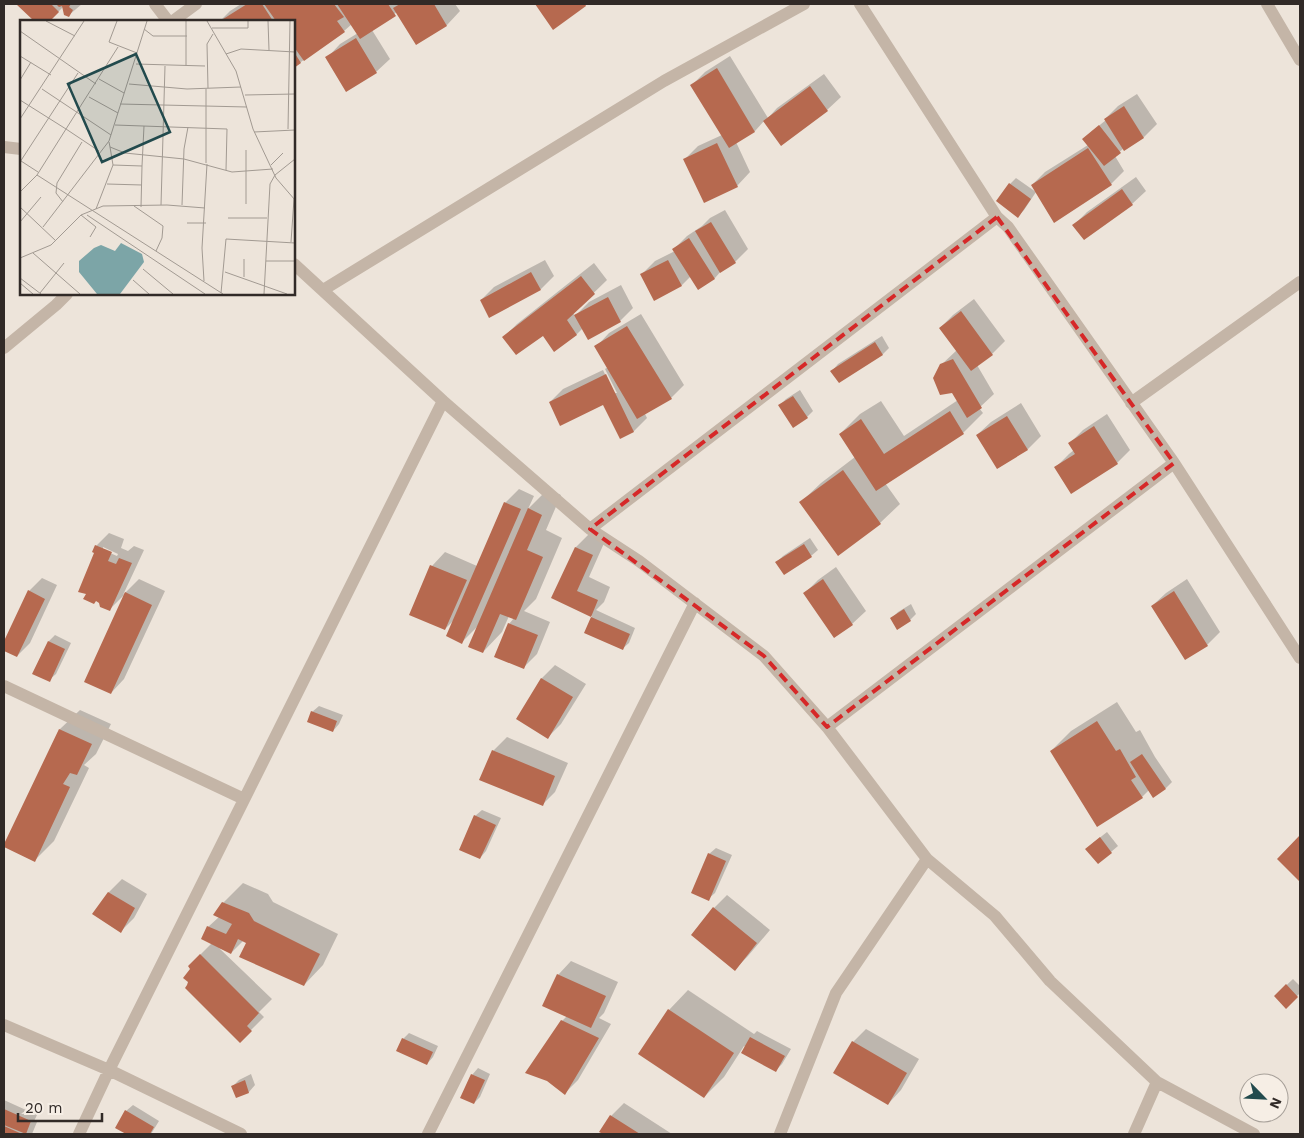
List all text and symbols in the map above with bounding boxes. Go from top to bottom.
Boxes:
inset map [20,20,295,295]
north arrow [1239,1073,1289,1123]
scale bar [18,1090,101,1122]
text: N [1266,1095,1285,1111]
text: 20 m [25,1099,63,1117]

